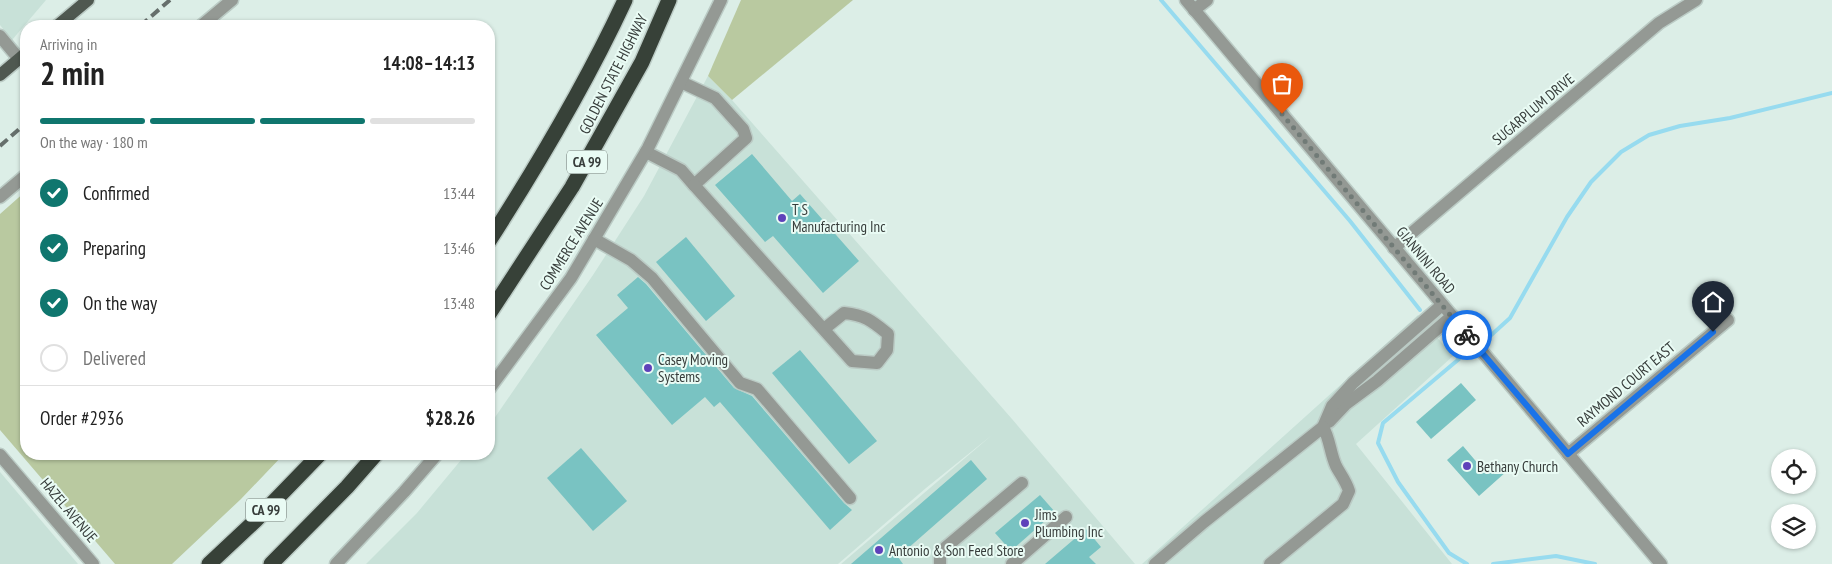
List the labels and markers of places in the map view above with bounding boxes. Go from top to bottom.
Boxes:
pin [1261,63,1303,114]
place label: T S Manufacturing Inc [792,200,886,236]
marker: T S Manufacturing Inc [776,212,788,224]
pin [1692,281,1734,332]
place label: Casey Moving Systems [658,350,728,386]
marker: Casey Moving Systems [642,362,654,374]
place label: Bethany Church [1477,457,1558,476]
marker: Bethany Church [1461,460,1473,472]
place label: Jims Plumbing Inc [1034,505,1104,541]
marker: Jims Plumbing Inc [1019,517,1031,529]
place label: Antonio & Son Feed Store [889,541,1024,560]
marker: Antonio & Son Feed Store [873,544,885,556]

